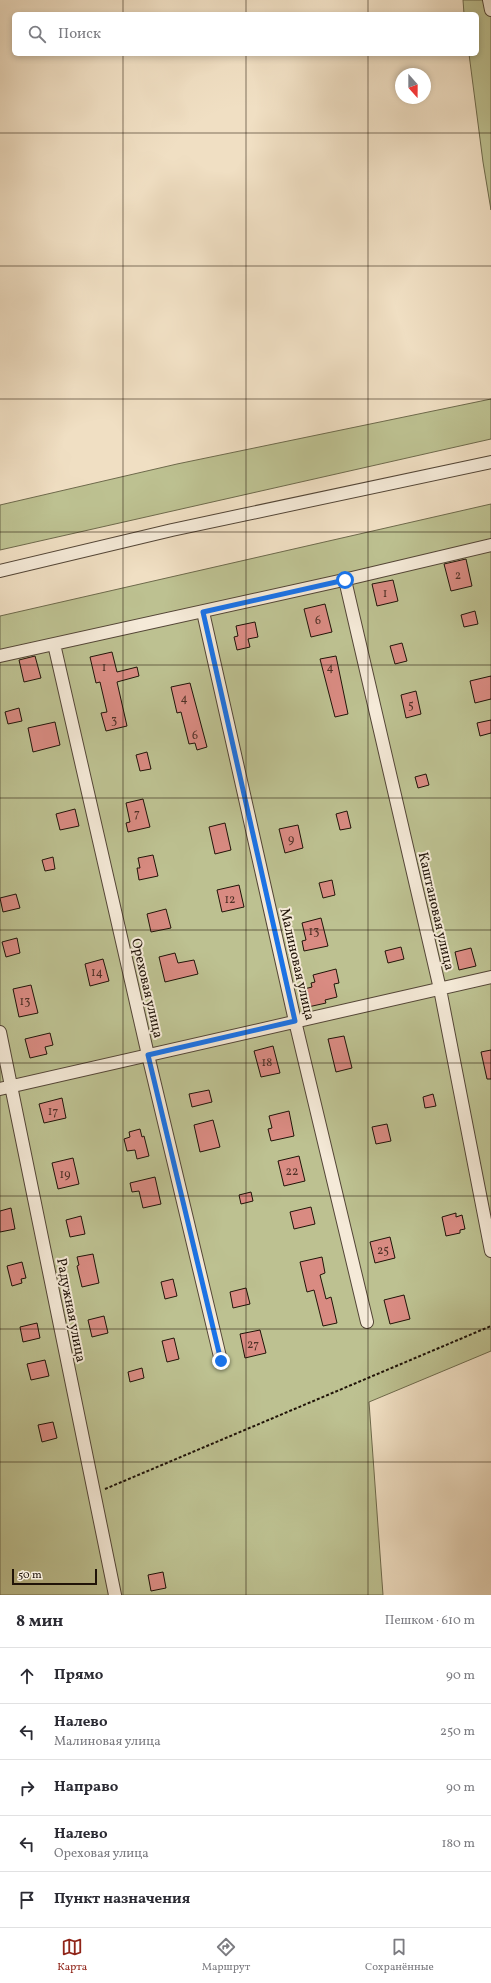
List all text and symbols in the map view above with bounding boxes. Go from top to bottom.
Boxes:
search box [12,12,479,56]
icon: search [26,23,48,45]
text: Поиск [58,24,101,45]
north arrow [395,68,431,104]
house number: 2 [455,568,461,584]
route start [336,571,354,589]
house number: 1 [383,586,387,602]
house number: 6 [315,613,321,629]
house number: 1 [102,660,106,676]
house number: 4 [326,660,334,676]
house number: 4 [180,691,188,707]
house number: 5 [408,698,414,714]
house number: 3 [111,713,117,729]
house number: 6 [192,728,198,744]
house number: 7 [134,806,140,822]
house number: 9 [288,832,294,848]
street label: Каштановая улица [413,850,458,972]
house number: 12 [224,892,236,908]
street label: Малиновая улица [274,906,319,1022]
house number: 13 [309,924,319,940]
street label: Ореховая улица [126,936,167,1040]
house number: 14 [91,965,103,981]
house number: 13 [20,994,30,1010]
house number: 18 [262,1055,272,1071]
house number: 17 [48,1104,58,1120]
house number: 22 [286,1164,298,1180]
house number: 19 [60,1167,70,1183]
house number: 25 [377,1243,389,1259]
street label: Радужная улица [51,1257,90,1364]
house number: 27 [247,1337,259,1353]
route end [212,1352,230,1370]
scale bar [12,1567,97,1586]
text: 50 m [18,1568,42,1583]
text: 8 мин [16,1610,63,1633]
text: Пешком · 610 m [385,1612,475,1630]
icon: ahead [16,1665,38,1687]
text: Прямо [54,1665,103,1686]
text: 90 m [446,1667,475,1685]
text: Налево [54,1712,108,1733]
icon: left [16,1721,38,1743]
text: 250 m [440,1723,475,1741]
text: Малиновая улица [54,1733,161,1751]
icon: right [16,1777,38,1799]
text: Направо [54,1777,118,1798]
text: 90 m [446,1779,475,1797]
text: Налево [54,1824,108,1845]
icon: left [16,1833,38,1855]
text: 180 m [441,1835,475,1853]
text: Ореховая улица [54,1845,149,1863]
icon: arrive [16,1889,38,1911]
text: Пункт назначения [54,1889,190,1910]
tab: Карта [57,1936,87,1975]
tab: Маршрут [202,1936,250,1975]
tab: Сохранённые [365,1936,434,1975]

